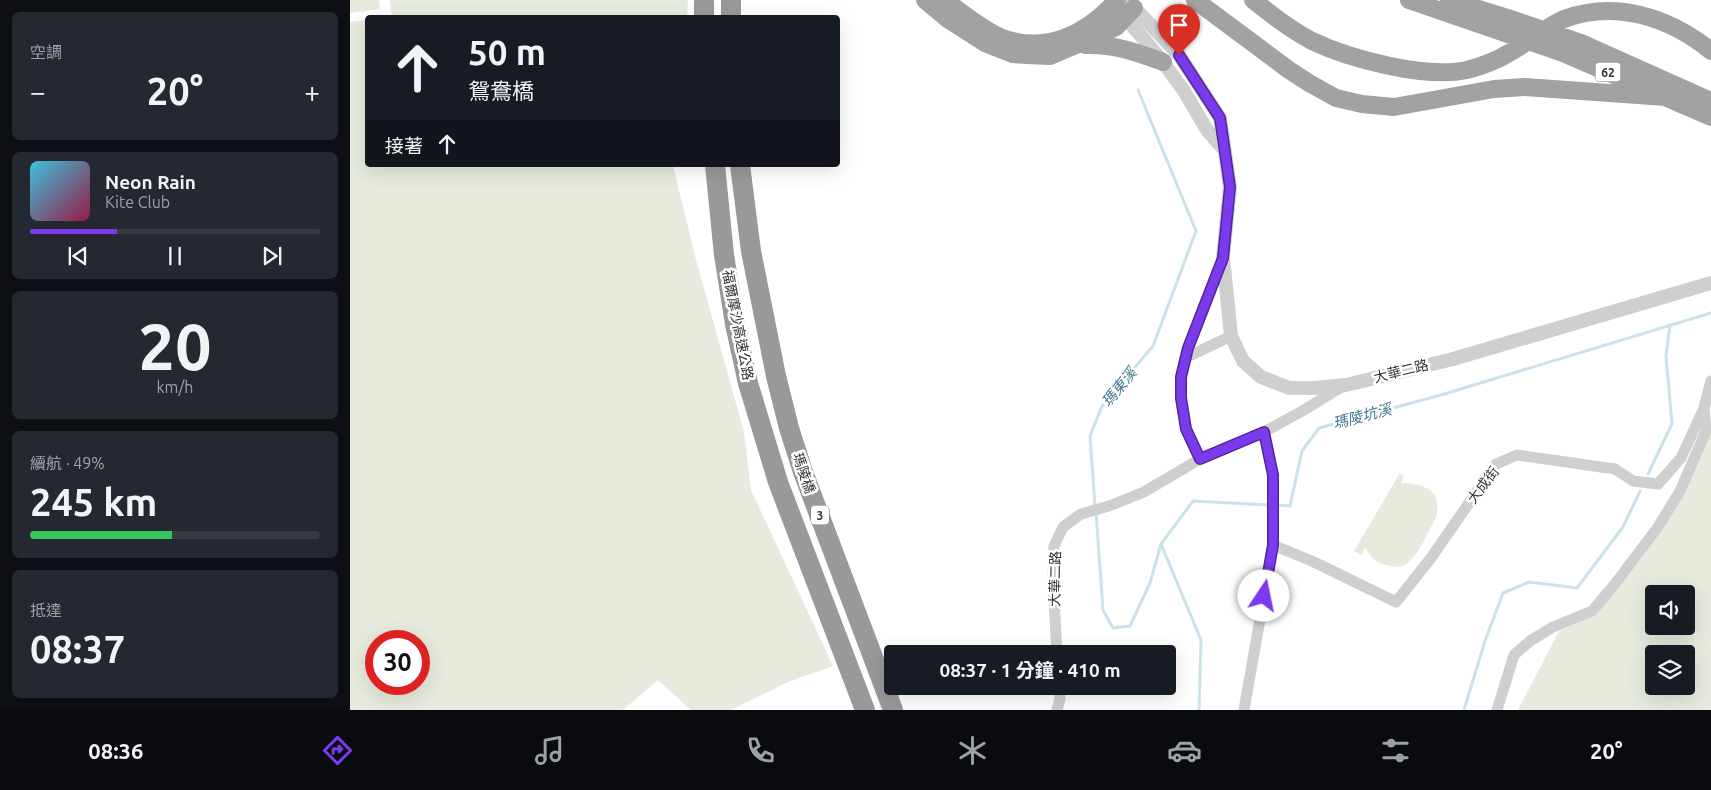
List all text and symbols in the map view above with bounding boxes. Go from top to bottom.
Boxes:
pin [1158,4,1200,55]
icon: arrive [1165,11,1193,39]
text: 50 m [468,32,546,72]
icon: ahead [385,35,450,100]
text: 空調 [30,43,62,61]
road number: 62 [1596,62,1620,82]
text: 20° [147,70,203,112]
text: − [30,76,46,107]
text: + [304,76,320,107]
text: 鴛鴦橋 [468,78,534,103]
icon: ahead [433,130,461,158]
text: 接著 [385,135,423,157]
text: Neon Rain [105,171,196,193]
text: Kite Club [105,193,170,211]
icon: previous [64,242,92,270]
icon: pause [161,242,189,270]
icon: next [258,242,286,270]
street label: 福爾摩沙高速公路 [719,269,757,381]
text: 20 [138,309,212,382]
street label: 大華二路 [1372,356,1430,386]
water label: 瑪東溪 [1098,363,1141,410]
text: km/h [157,378,193,396]
water label: 瑪陵坑溪 [1331,400,1395,432]
street label: 瑪陵橋 [790,451,818,495]
text: 續航 · 49% [30,454,105,472]
street label: 大成街 [1464,463,1502,507]
text: 245 km [30,481,157,523]
road number: 3 [811,506,829,524]
street label: 大華二路 [1047,551,1063,607]
position arrow [1237,569,1289,621]
map controls [1645,585,1695,695]
button: sound [1645,585,1695,635]
text: 抵達 [30,601,62,619]
text: 08:37 [30,628,125,670]
speed limit sign: 30 [365,630,430,695]
button: layers [1645,645,1695,695]
text: 08:37 · 1 分鐘 · 410 m [939,659,1121,681]
icon: directions [320,733,355,768]
icon: music [532,733,567,768]
icon: phone [743,733,778,768]
icon: climate [955,733,990,768]
icon: car [1167,733,1202,768]
icon: filters [1378,733,1413,768]
text: 08:36 [88,738,143,763]
text: 20° [1590,738,1623,763]

